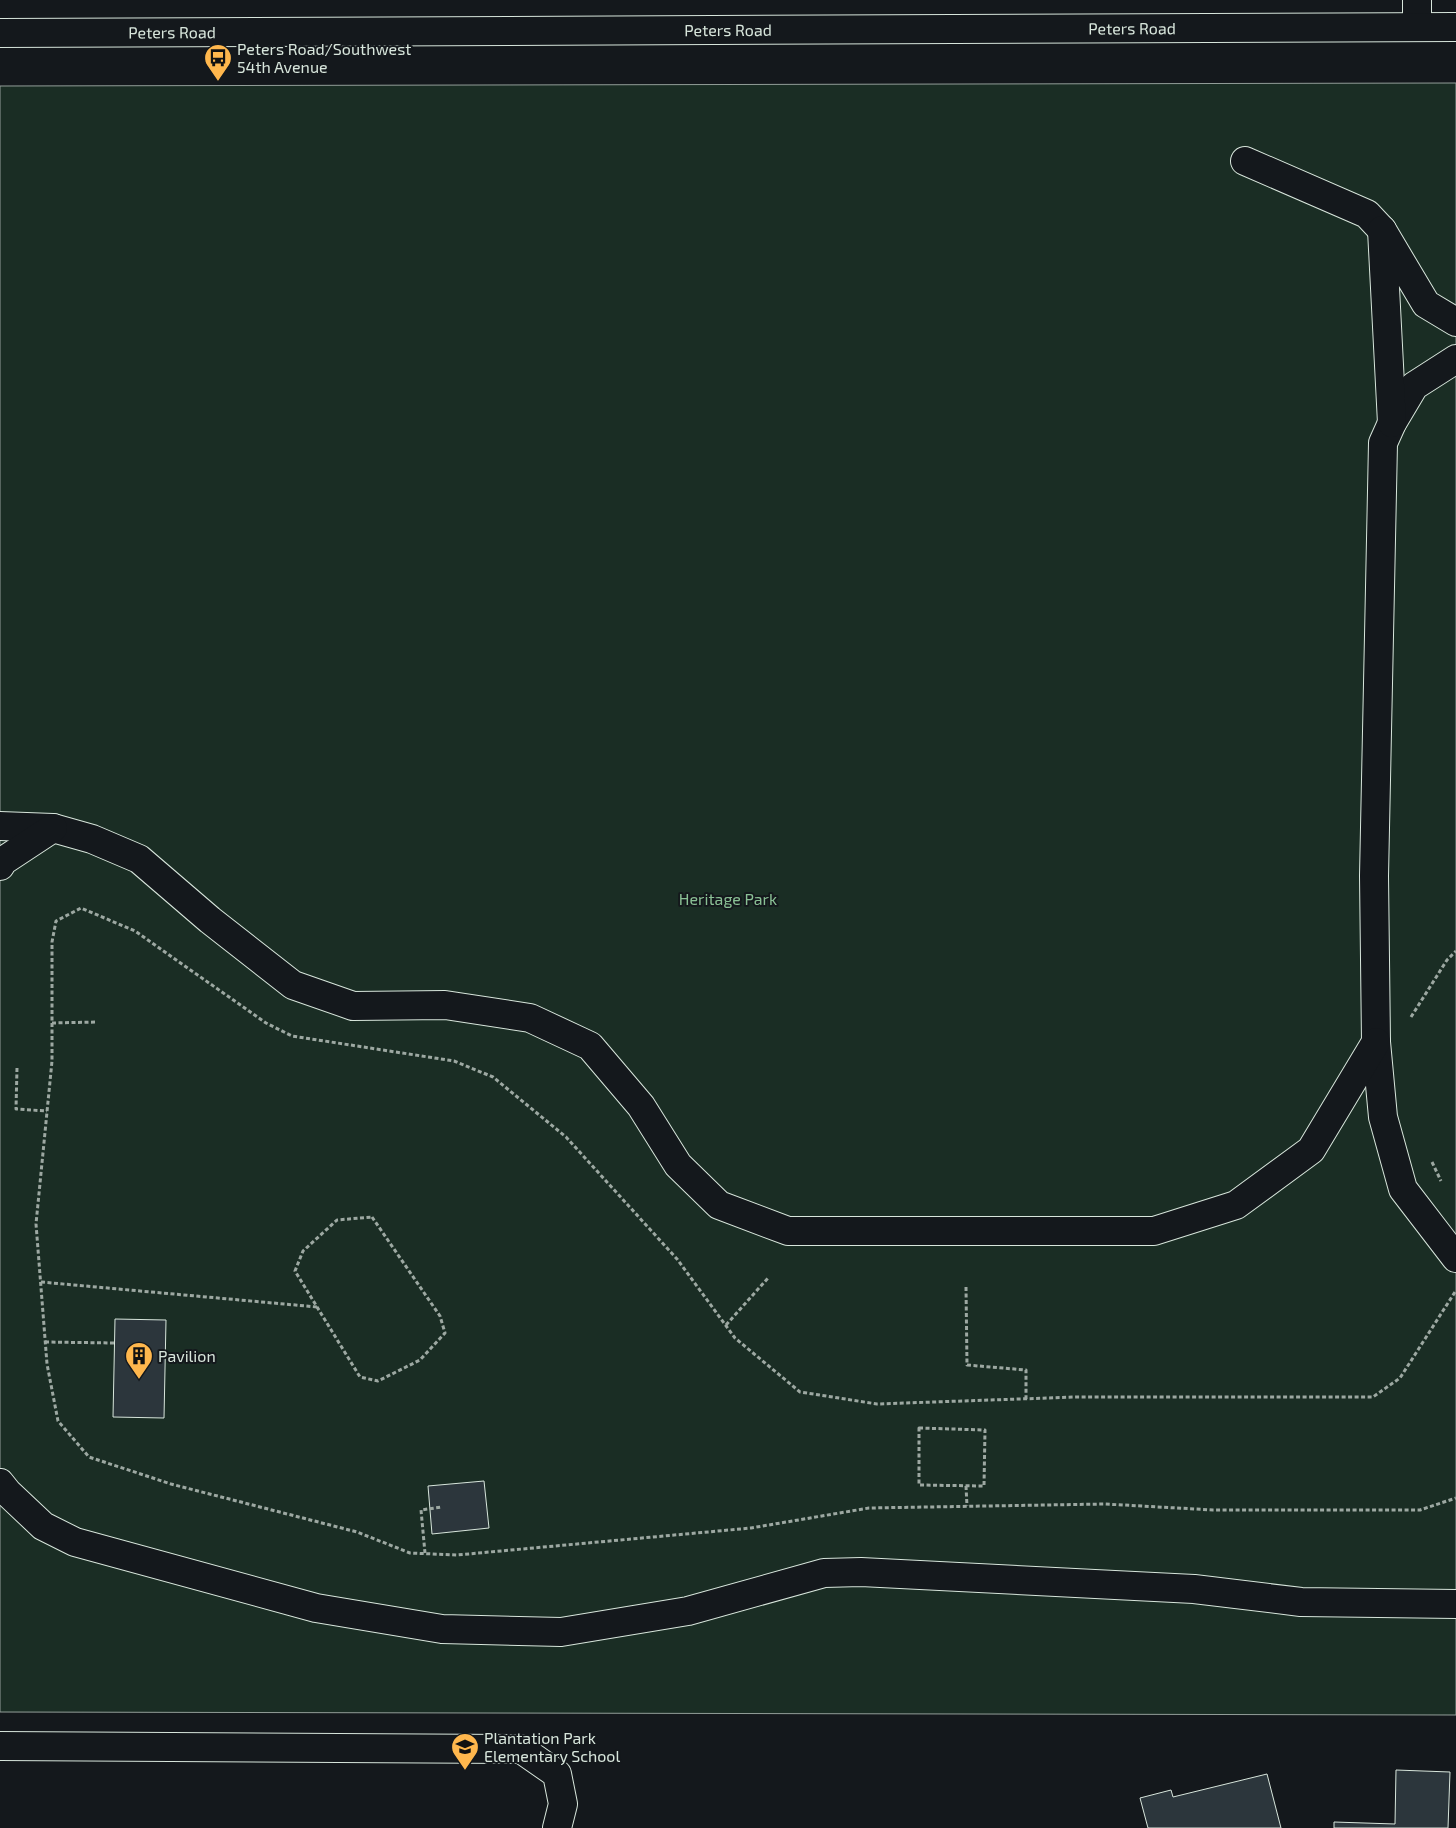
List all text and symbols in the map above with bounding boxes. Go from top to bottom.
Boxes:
street label: Peters Road [1088,18,1176,38]
street label: Peters Road [684,20,772,39]
street label: Peters Road [128,22,216,41]
place label: Peters Road/Southwest 54th Avenue [237,39,411,76]
bus stop icon: Peters Road/Southwest 54th Avenue [203,43,233,82]
park label: Heritage Park [679,889,777,908]
building icon: Pavilion [124,1341,154,1380]
place label: Pavilion [158,1346,216,1365]
place label: Plantation Park Elementary School [484,1728,620,1765]
school or university icon: Plantation Park Elementary School [450,1732,480,1771]

